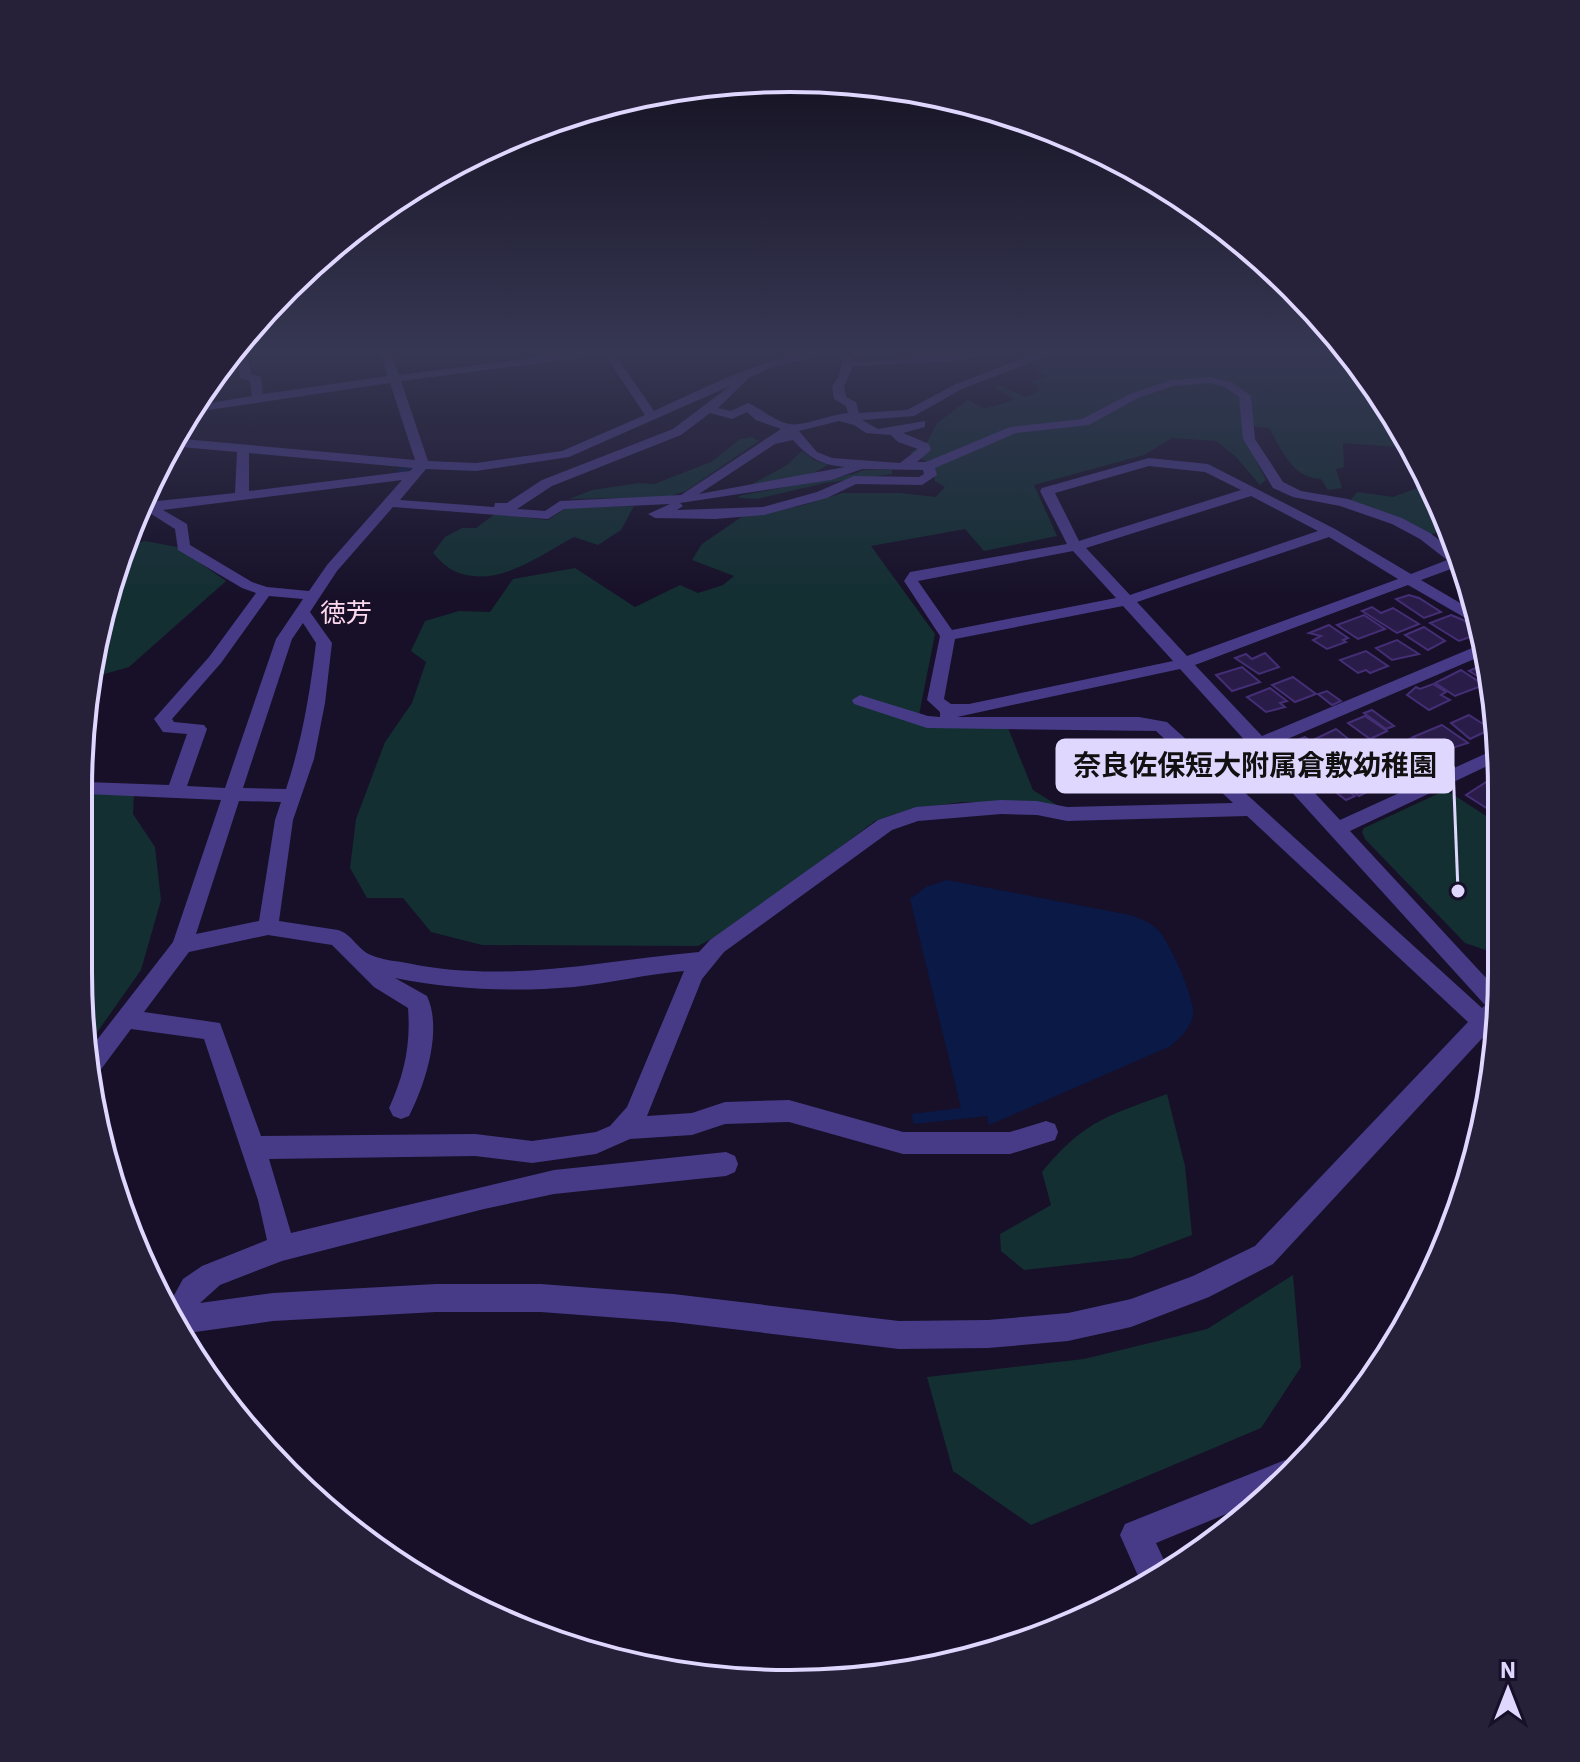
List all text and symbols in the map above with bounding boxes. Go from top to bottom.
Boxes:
district label: 徳芳 [320,595,372,629]
callout: 奈良佐保短大附属倉敷幼稚園 [1057,740,1453,792]
text: 奈良佐保短大附属倉敷幼稚園 [1073,746,1437,783]
north arrow [1468,1650,1548,1730]
text: N [1500,1655,1516,1684]

